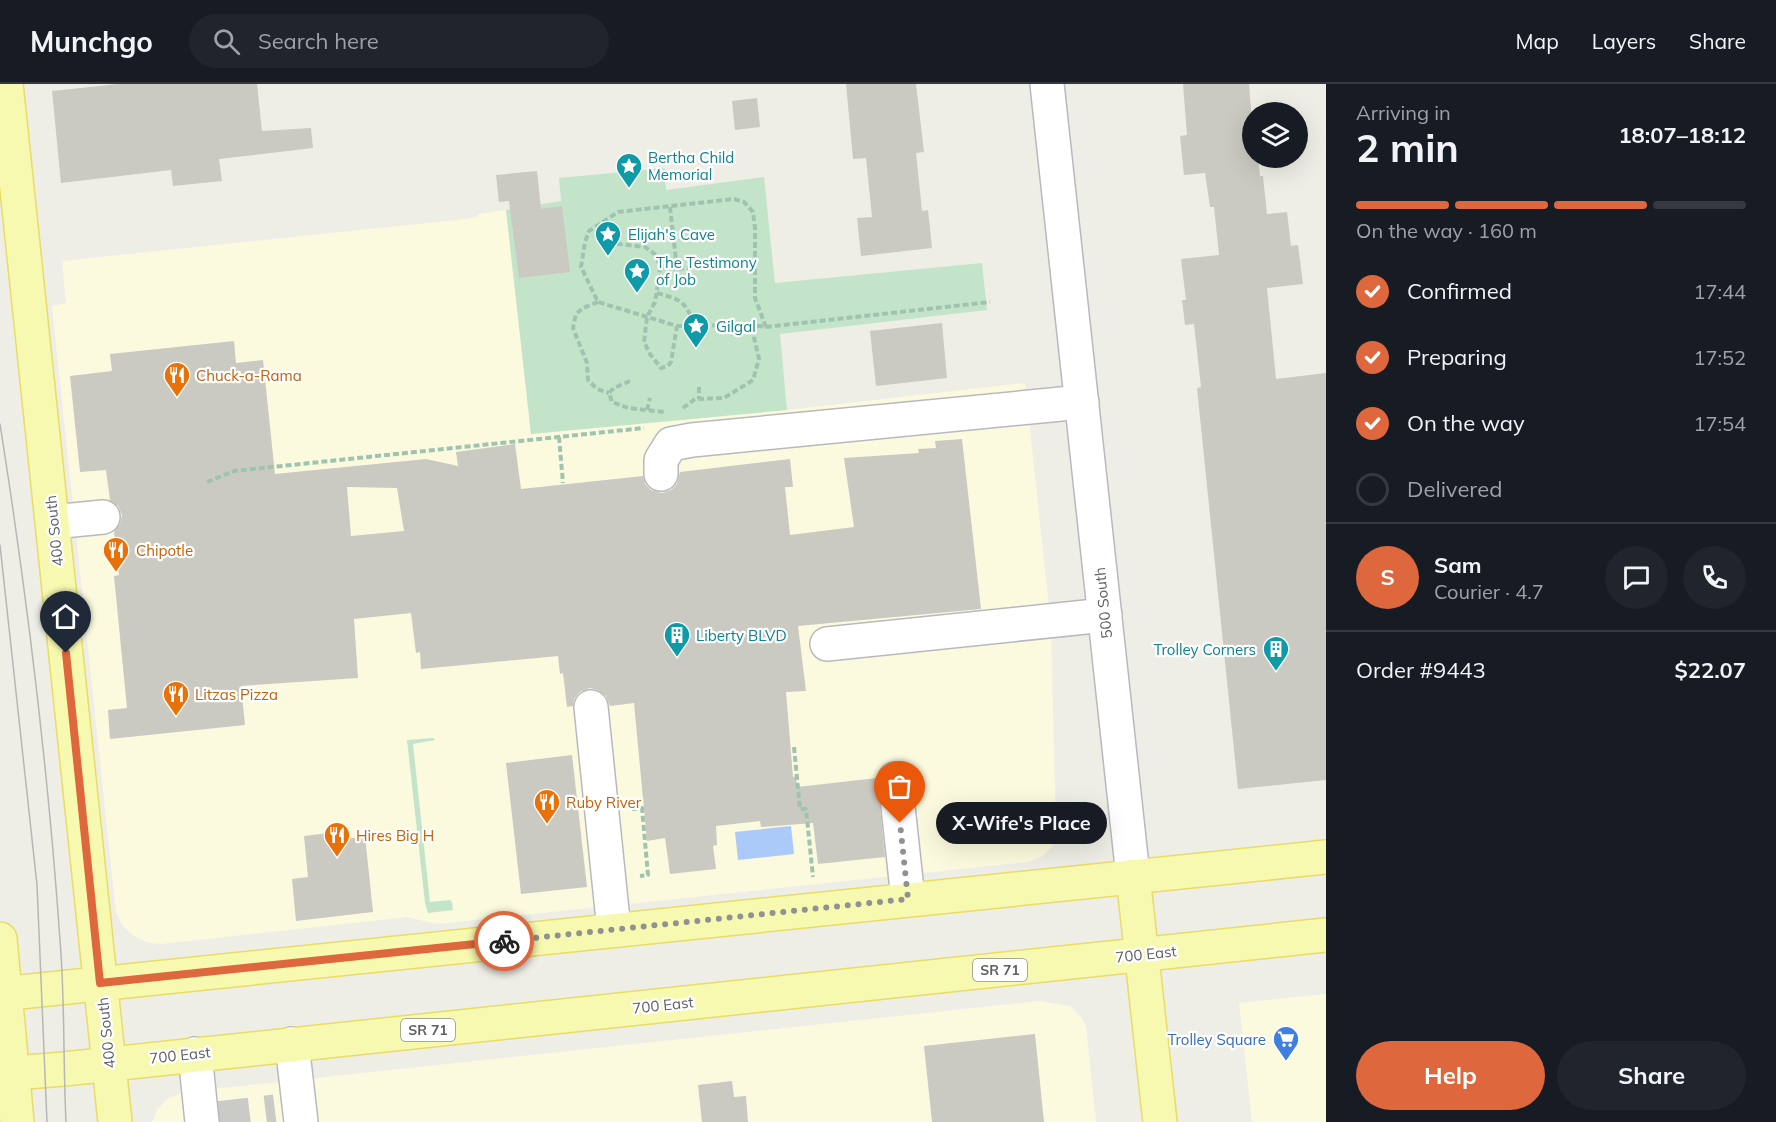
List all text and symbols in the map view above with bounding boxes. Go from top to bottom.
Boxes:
search box [189,14,609,68]
text: Munchgo [30,24,153,59]
icon: search [210,25,243,58]
text: Search here [258,27,379,55]
text: Map [1516,28,1559,54]
text: Layers [1592,28,1656,54]
text: Share [1689,28,1746,54]
text: Arriving in [1356,100,1451,125]
map controls [1242,102,1308,168]
button: layers [1242,102,1308,168]
text: 18:07–18:12 [1618,121,1746,149]
text: 2 min [1356,123,1459,172]
place label: Bertha Child Memorial [648,148,734,184]
place icon: Bertha Child Memorial [614,151,644,189]
text: On the way · 160 m [1356,218,1537,243]
place icon: Elijah's Cave [593,219,623,257]
place label: Elijah's Cave [628,225,715,244]
place label: The Testimony of Job [656,253,757,289]
place icon: The Testimony of Job [622,256,652,294]
icon: check [1356,275,1389,308]
text: Confirmed [1407,277,1512,305]
text: 17:44 [1693,279,1746,304]
place icon: Gilgal [681,311,711,349]
place label: Gilgal [716,317,756,336]
icon: check [1356,341,1389,374]
text: Preparing [1407,343,1507,371]
text: 17:52 [1693,345,1746,370]
restaurant icon: Chuck-a-Rama [162,360,192,398]
place label: Chuck-a-Rama [196,366,302,385]
icon: check [1356,407,1389,440]
text: On the way [1407,409,1525,437]
text: 17:54 [1693,411,1746,436]
text: Delivered [1407,475,1502,503]
street label: 400 South [41,494,67,568]
restaurant icon: Chipotle [101,535,131,573]
place label: Chipotle [136,541,193,560]
button: chat [1605,546,1668,609]
button: phone [1683,546,1746,609]
text: Sam [1434,551,1482,579]
text: S [1380,563,1395,591]
street label: 500 South [1090,566,1116,640]
text: Courier · 4.7 [1434,579,1544,604]
pin [40,591,91,653]
icon: home [49,600,82,633]
building icon: Liberty BLVD [662,620,692,658]
place label: Liberty BLVD [696,626,787,645]
building icon: Trolley Corners [1261,634,1291,672]
place label: Trolley Corners [1154,640,1256,659]
text: Order #9443 [1356,656,1486,684]
text: $22.07 [1675,656,1746,684]
restaurant icon: Litzas Pizza [161,679,191,717]
place label: Litzas Pizza [195,685,278,704]
pin [874,761,925,823]
icon: bag [883,770,916,803]
restaurant icon: Ruby River [532,787,562,825]
place label: Ruby River [566,793,642,812]
callout: X-Wife's Place [936,802,1107,844]
text: X-Wife's Place [952,810,1091,835]
restaurant icon: Hires Big H [322,820,352,858]
place label: Hires Big H [356,826,434,845]
courier [474,911,534,971]
icon: bike [488,925,521,958]
street label: 700 East [1115,941,1177,967]
road number: SR 71 [973,959,1027,981]
street label: 700 East [632,992,694,1018]
street label: 400 South [93,996,119,1070]
road number: SR 71 [401,1019,455,1041]
supermarket icon: Trolley Square [1271,1024,1301,1062]
place label: Trolley Square [1168,1030,1266,1049]
button: Help [1356,1041,1545,1110]
button: Share [1557,1041,1746,1110]
street label: 700 East [149,1042,211,1068]

